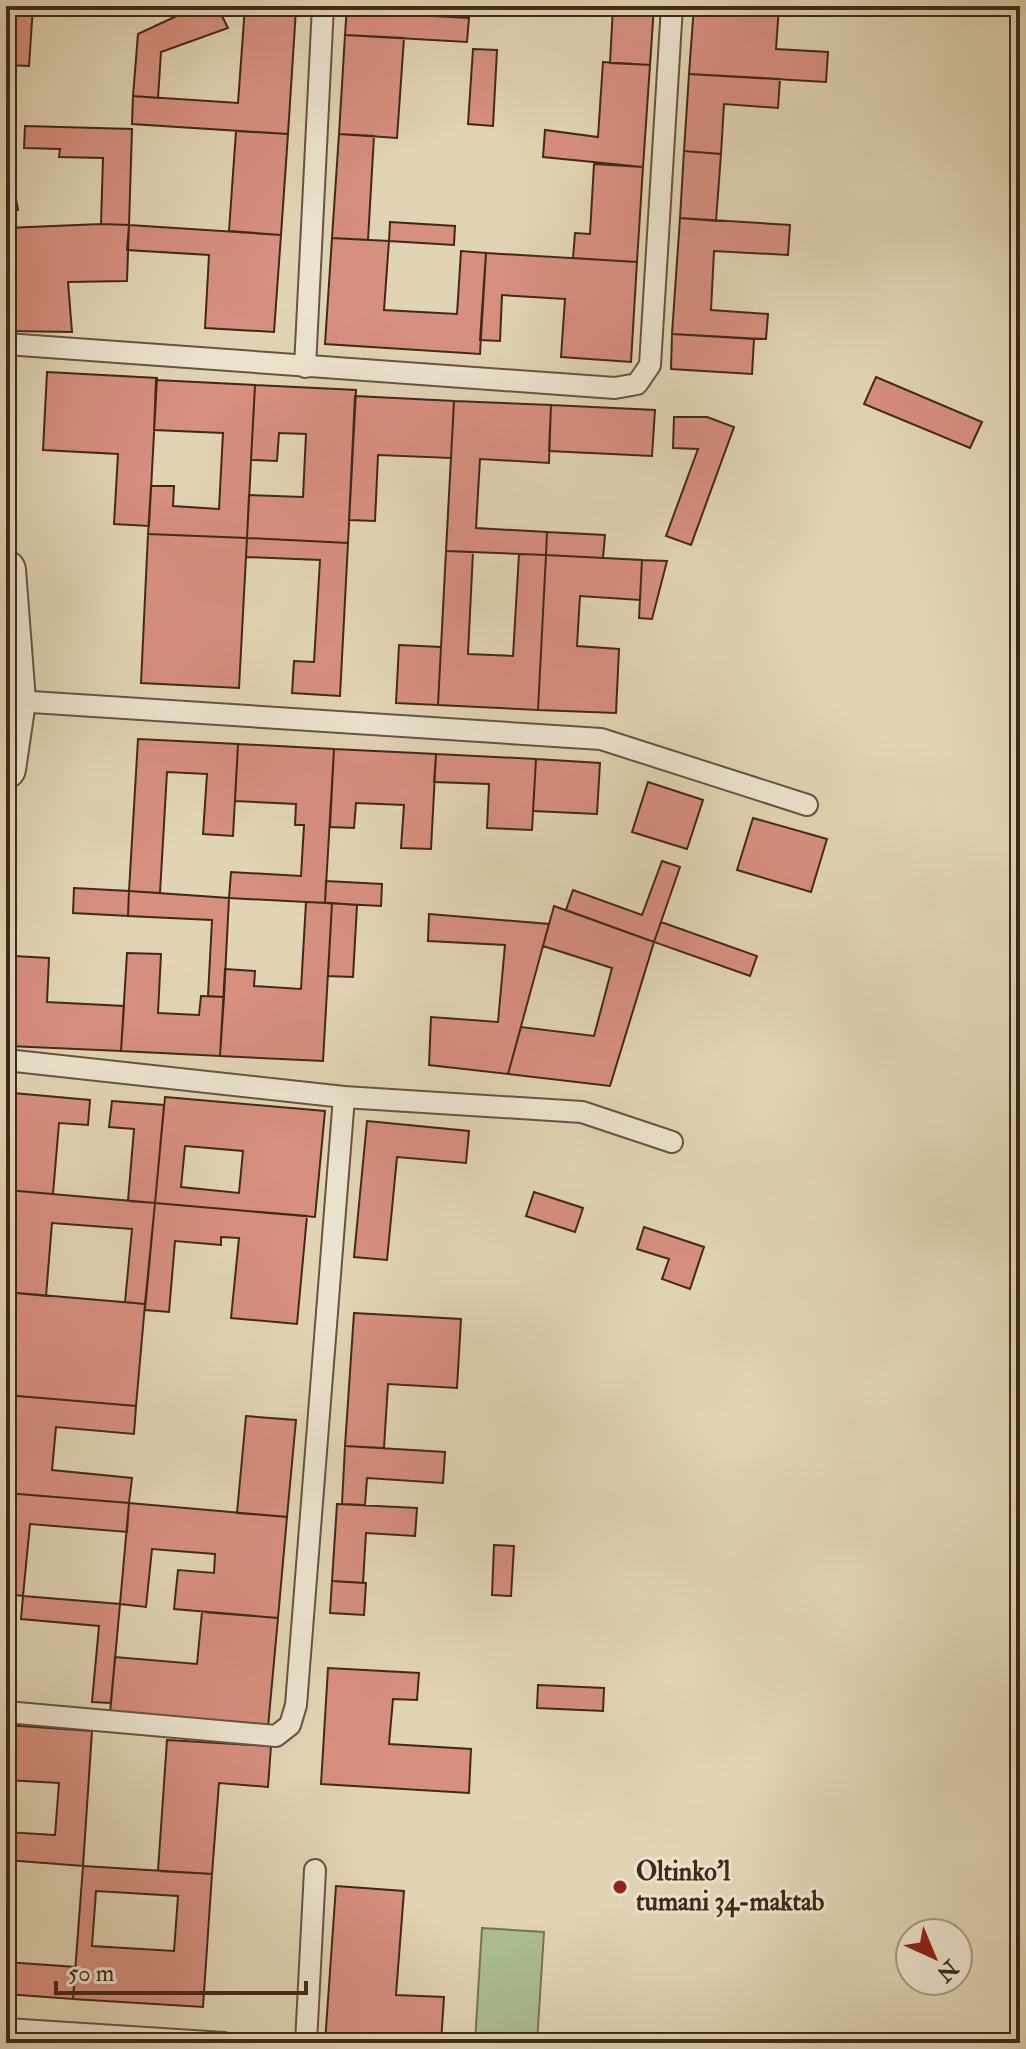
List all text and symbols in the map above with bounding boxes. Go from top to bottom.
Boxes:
place label: Oltinko'l tumani 34-maktab [636,1856,825,1918]
marker: Oltinko'l tumani 34-maktab [611,1878,629,1896]
north arrow [894,1917,974,1997]
scale bar [56,1945,306,1995]
text: N [930,1953,965,1988]
text: 50 m [68,1958,115,1989]

